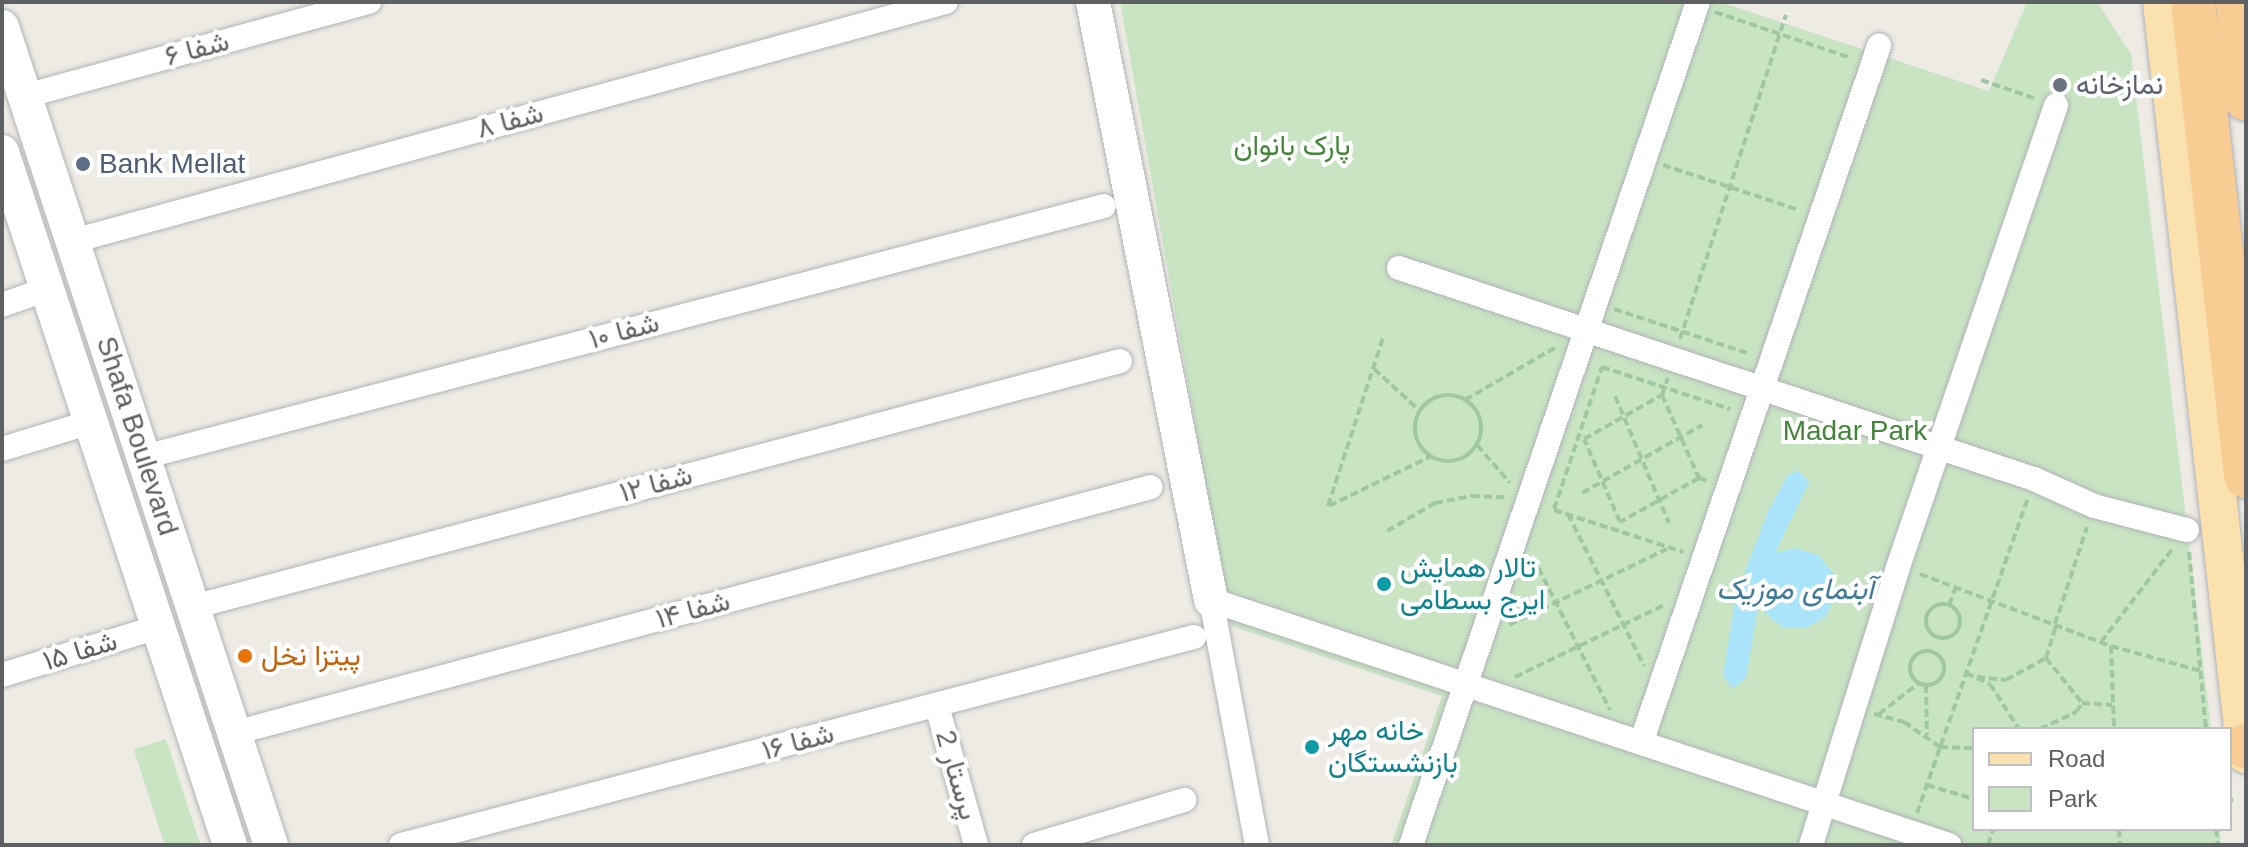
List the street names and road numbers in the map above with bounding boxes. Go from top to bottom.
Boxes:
street label: شفا ۶ [161,24,233,74]
street label: شفا ۸ [473,96,547,146]
street label: شفا ۱۰ [585,306,663,356]
street label: Shafa Boulevard [89,332,185,540]
street label: شفا ۱۲ [616,458,696,510]
street label: شفا ۱۴ [652,584,734,636]
street label: شفا ۱۵ [39,624,121,678]
street label: شفا ۱۶ [758,716,838,768]
street label: پرستار 2 [928,726,986,824]

